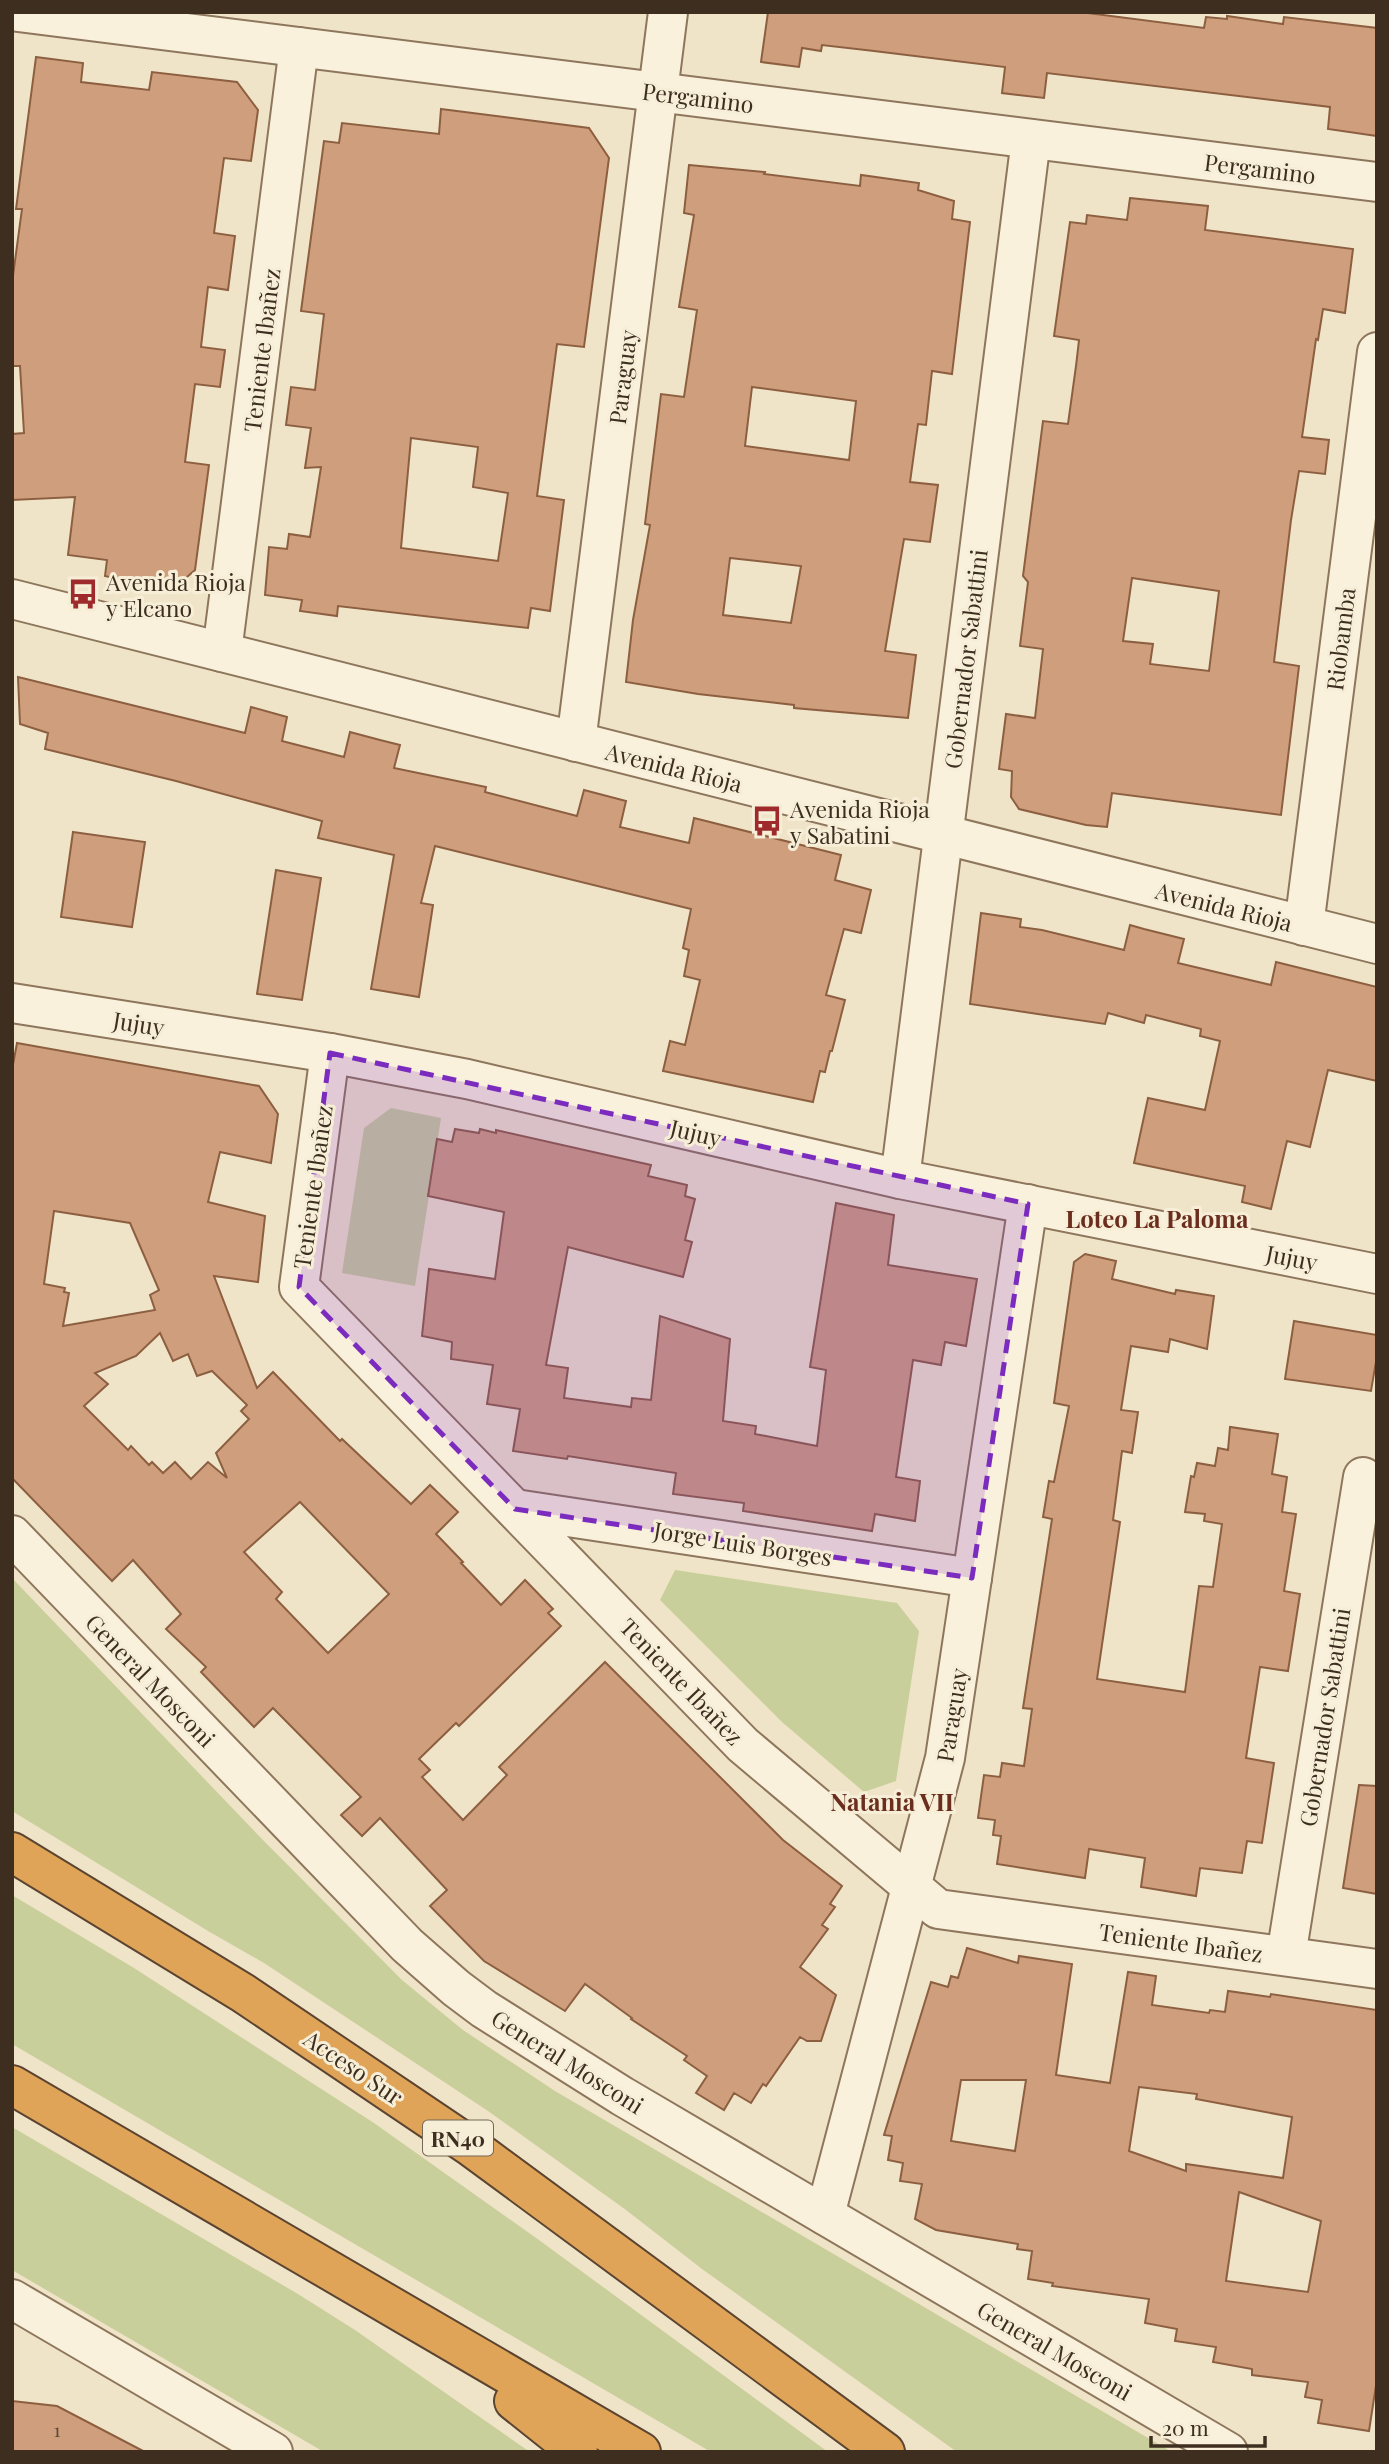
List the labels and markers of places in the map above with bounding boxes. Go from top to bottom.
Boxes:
place label: Avenida Rioja y Elcano [105,566,246,623]
bus stop icon: Avenida Rioja y Elcano [66,577,100,611]
place label: Avenida Rioja y Sabatini [789,793,930,850]
bus stop icon: Avenida Rioja y Sabatini [750,804,784,838]

